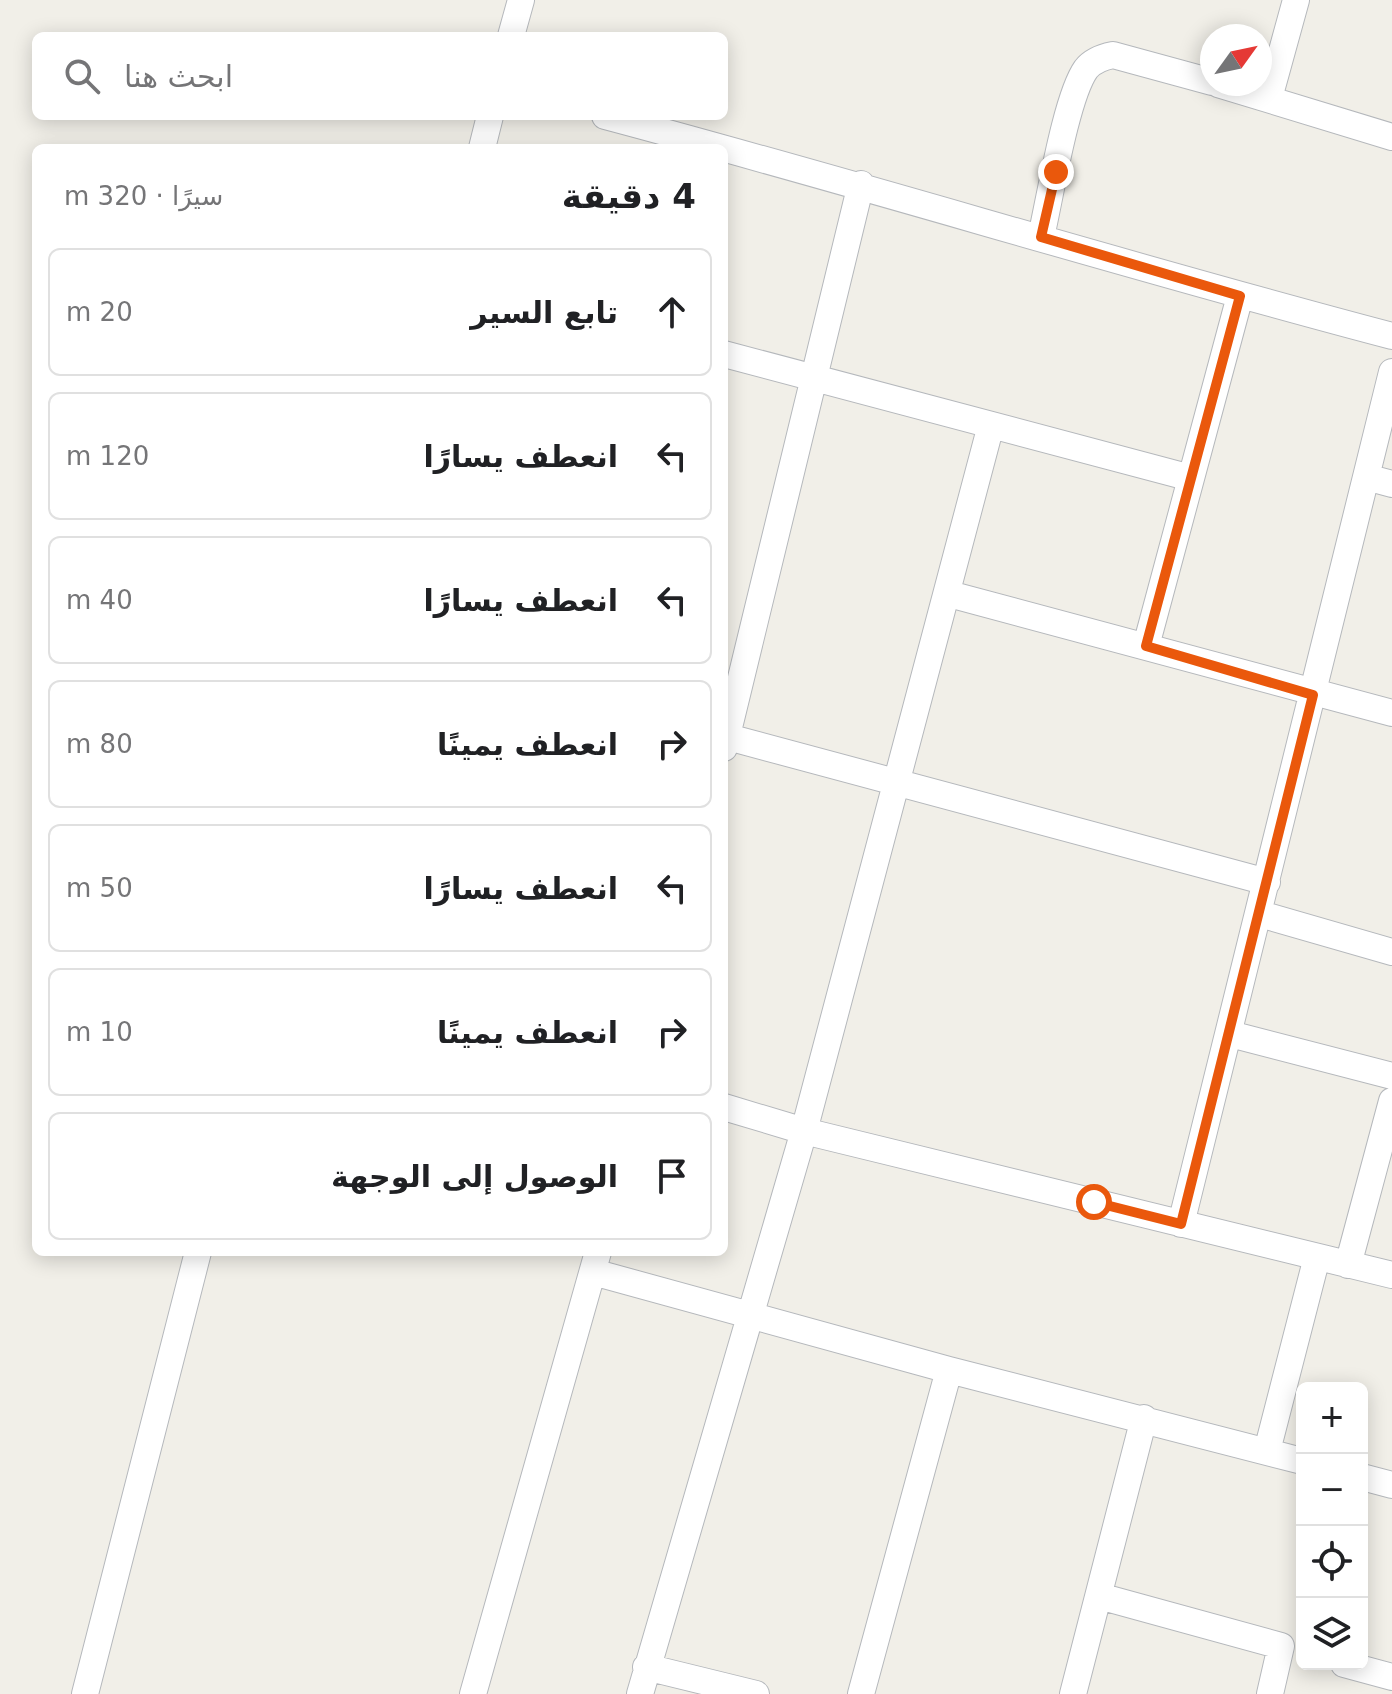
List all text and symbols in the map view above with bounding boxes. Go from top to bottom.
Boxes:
north arrow [1200,24,1272,96]
search box [32,32,728,120]
icon: search [60,54,104,98]
text: ابحث هنا [124,59,233,94]
route end [1038,154,1074,190]
text: 4 دقيقة [562,176,696,216]
text: سيرًا · 320 m [64,181,223,211]
icon: ahead [650,290,694,334]
text: تابع السير [470,295,618,330]
text: 20 m [66,297,133,327]
icon: left [650,434,694,478]
text: انعطف يسارًا [424,439,618,474]
text: 120 m [66,441,149,471]
icon: left [650,578,694,622]
text: انعطف يسارًا [424,583,618,618]
text: 40 m [66,585,133,615]
icon: right [650,722,694,766]
text: انعطف يمينًا [437,727,618,762]
text: 80 m [66,729,133,759]
icon: left [650,866,694,910]
text: انعطف يسارًا [424,871,618,906]
text: 50 m [66,873,133,903]
icon: right [650,1010,694,1054]
text: انعطف يمينًا [437,1015,618,1050]
text: 10 m [66,1017,133,1047]
icon: arrive [650,1154,694,1198]
text: الوصول إلى الوجهة [331,1159,618,1194]
route start [1076,1184,1112,1220]
map controls [1296,1382,1368,1670]
button: + [1296,1382,1368,1454]
button: − [1296,1454,1368,1526]
button: locate [1296,1526,1368,1598]
button: layers [1296,1598,1368,1670]

